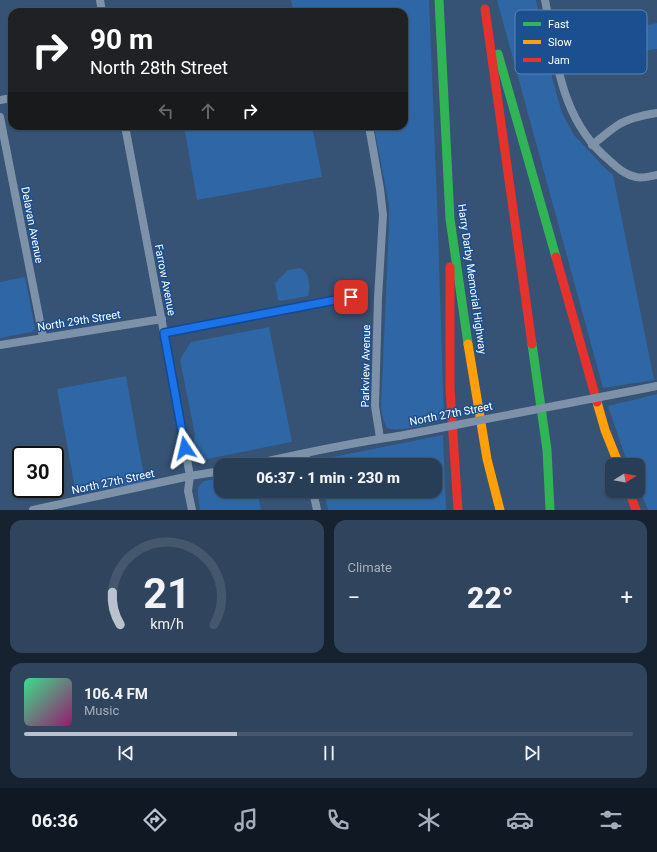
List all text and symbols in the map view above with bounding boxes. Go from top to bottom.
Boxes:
legend [515,10,647,74]
text: Fast [548,18,570,31]
text: 90 m [90,23,153,56]
icon: right [24,24,76,76]
text: Slow [548,36,572,49]
text: Jam [548,54,570,67]
text: North 28th Street [90,57,228,78]
icon: left [155,100,177,122]
icon: ahead [197,100,219,122]
icon: right [239,100,261,122]
street label: Delavan Avenue [18,186,46,265]
street label: Harry Darby Memorial Highway [455,203,489,356]
street label: Farrow Avenue [152,243,178,317]
pin [334,280,368,314]
icon: arrive [340,286,362,308]
street label: North 29th Street [36,308,122,334]
street label: Parkview Avenue [359,324,373,408]
street label: North 27th Street [408,400,494,428]
position arrow [164,427,206,469]
speed limit sign: 30 [12,446,64,498]
north arrow [605,458,645,498]
map controls [605,458,645,498]
street label: North 27th Street [70,467,156,497]
text: 06:37 · 1 min · 230 m [256,469,400,487]
text: Climate [348,560,392,575]
text: 21 [143,568,191,617]
text: 22° [467,580,514,615]
text: − [348,585,360,610]
text: + [621,585,633,610]
text: km/h [150,615,184,631]
text: 106.4 FM [84,685,148,703]
text: Music [84,703,119,718]
icon: previous [115,742,137,764]
icon: pause [318,742,340,764]
icon: next [521,742,543,764]
icon: directions [141,806,169,834]
icon: music [232,806,260,834]
icon: phone [324,806,352,834]
icon: climate [415,806,443,834]
icon: car [506,806,534,834]
icon: filters [597,806,625,834]
text: 06:36 [32,810,78,831]

